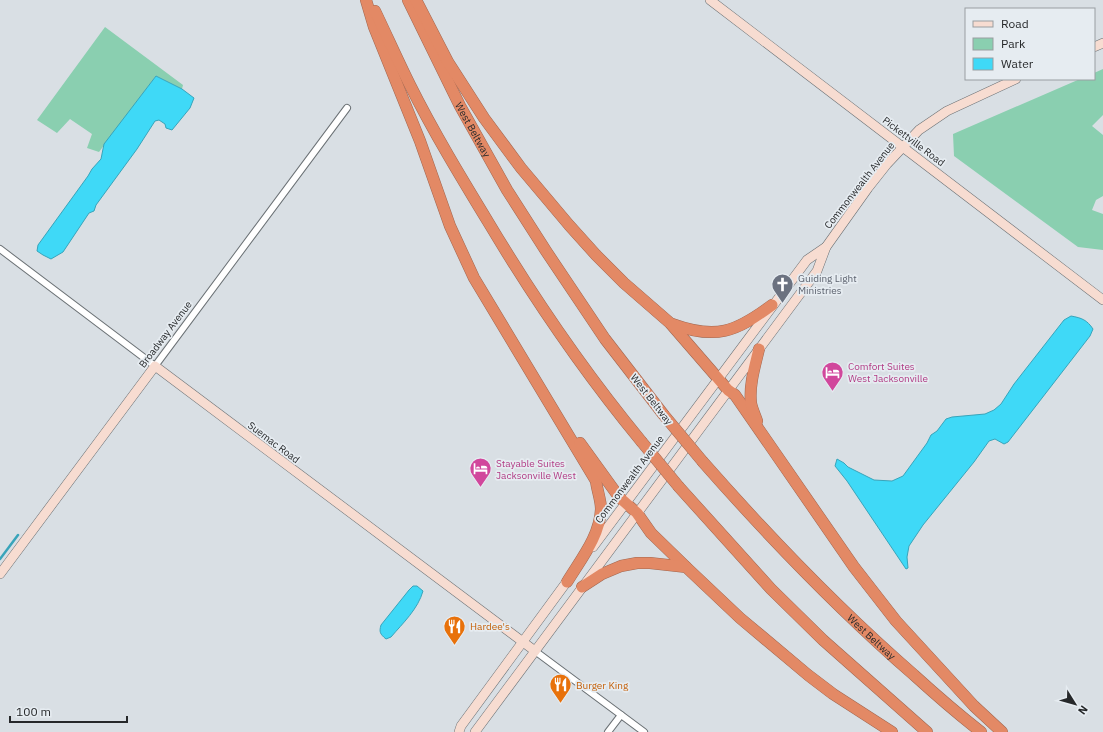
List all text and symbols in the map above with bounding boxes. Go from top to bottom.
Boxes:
legend [965,8,1095,80]
text: Road [1001,16,1029,31]
text: Park [1001,36,1026,51]
text: Water [1001,56,1034,71]
street label: West Beltway [452,100,493,160]
street label: Pickettville Road [880,114,947,169]
street label: Commonwealth Avenue [821,139,898,231]
church icon: Guiding Light Ministries [770,271,796,304]
place label: Guiding Light Ministries [798,272,857,297]
street label: Broadway Avenue [136,298,195,370]
hotel icon: Comfort Suites West Jacksonville [820,359,846,392]
place label: Comfort Suites West Jacksonville [848,360,928,385]
street label: West Beltway [628,371,676,427]
street label: Suemac Road [245,419,302,466]
street label: Commonwealth Avenue [592,432,667,526]
hotel icon: Stayable Suites Jacksonville West [468,456,494,489]
place label: Stayable Suites Jacksonville West [496,457,576,482]
street label: West Beltway [845,612,898,663]
restaurant icon: Hardee's [442,613,468,646]
place label: Hardee's [470,620,510,633]
restaurant icon: Burger King [548,672,574,705]
place label: Burger King [576,679,629,692]
north arrow [1055,684,1095,724]
scale bar [10,698,127,724]
text: N [1075,703,1091,717]
text: 100 m [16,704,51,719]

